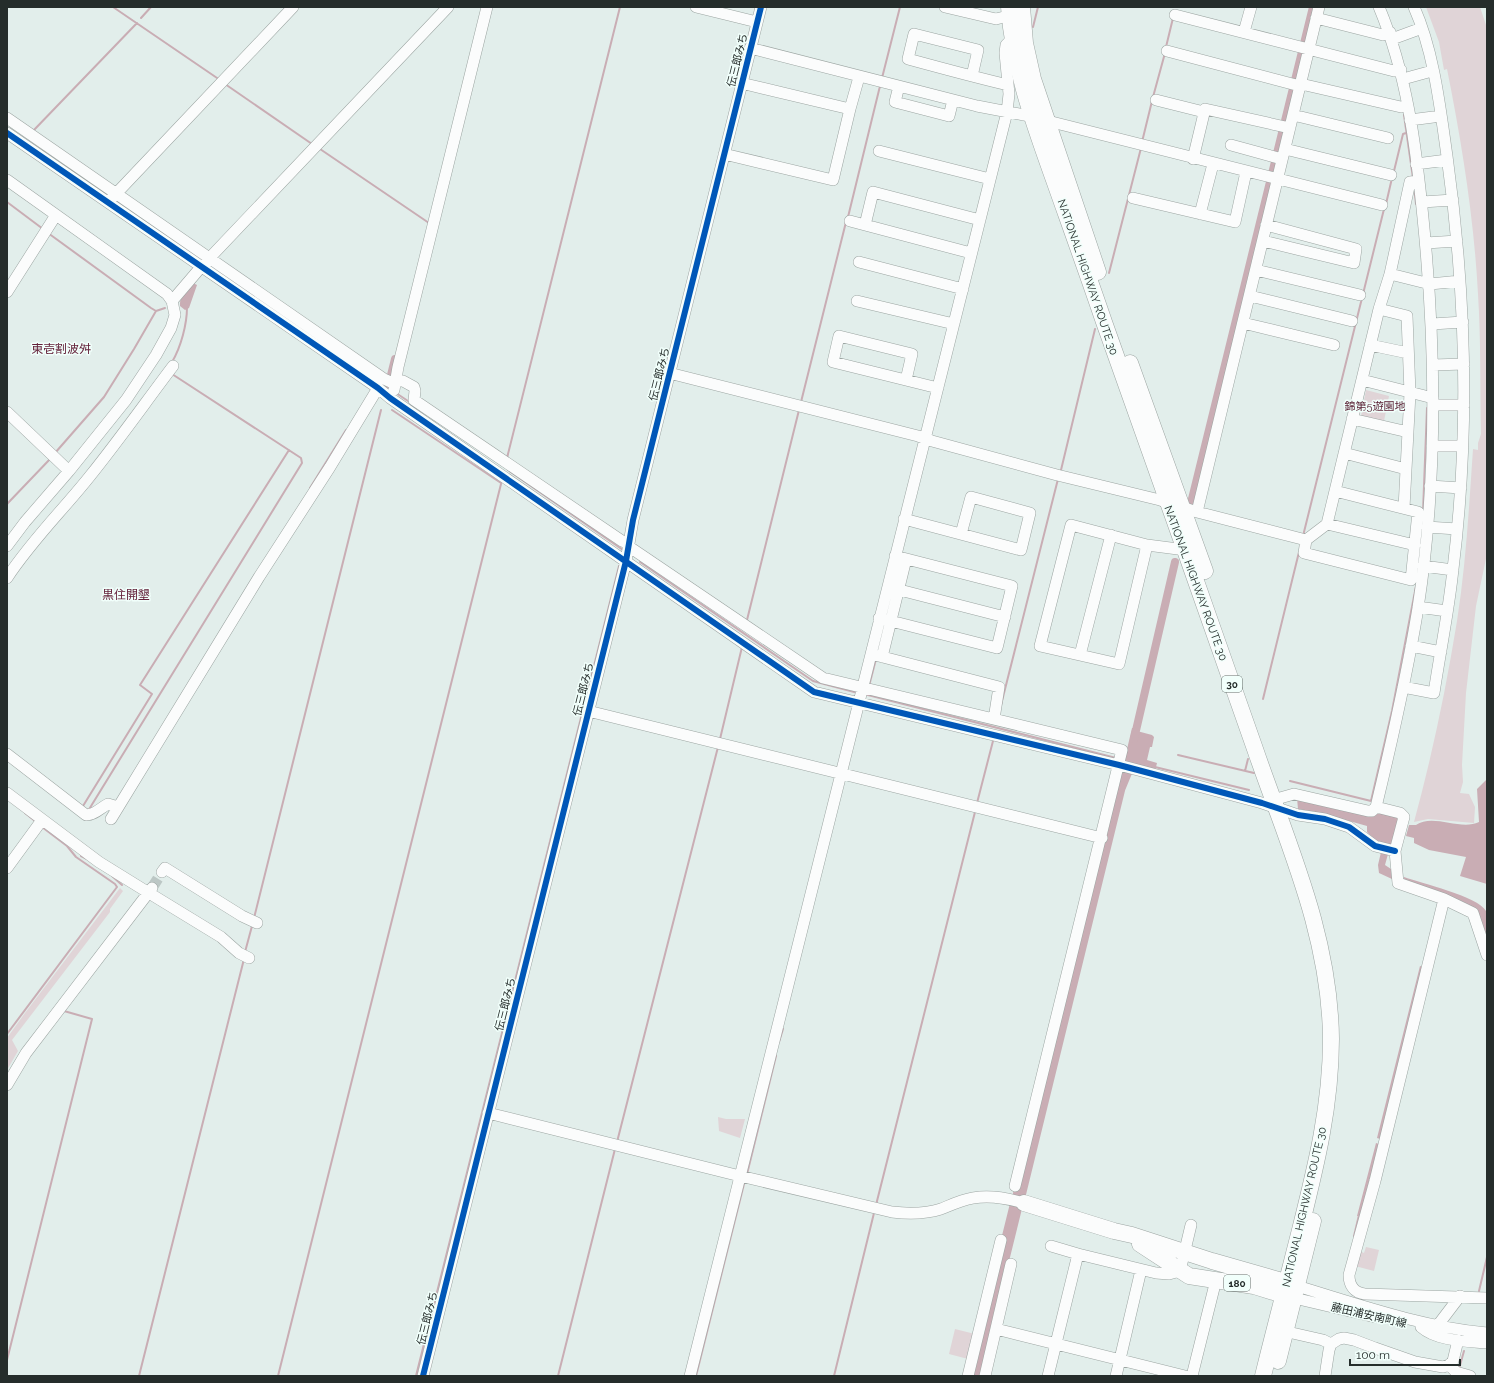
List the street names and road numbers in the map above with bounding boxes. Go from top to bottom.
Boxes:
street label: 伝三郎みち [725,32,750,88]
street label: NATIONAL HIGHWAY ROUTE 30 [1055,197,1120,357]
street label: 伝三郎みち [647,346,672,402]
street label: NATIONAL HIGHWAY ROUTE 30 [1161,504,1230,663]
street label: 伝三郎みち [571,661,596,717]
road number: 30 [1222,676,1242,692]
street label: 伝三郎みち [493,976,518,1032]
street label: NATIONAL HIGHWAY ROUTE 30 [1280,1125,1329,1289]
road number: 180 [1224,1275,1250,1291]
street label: 伝三郎みち [415,1290,440,1346]
street label: 藤田浦安南町線 [1330,1300,1408,1330]

